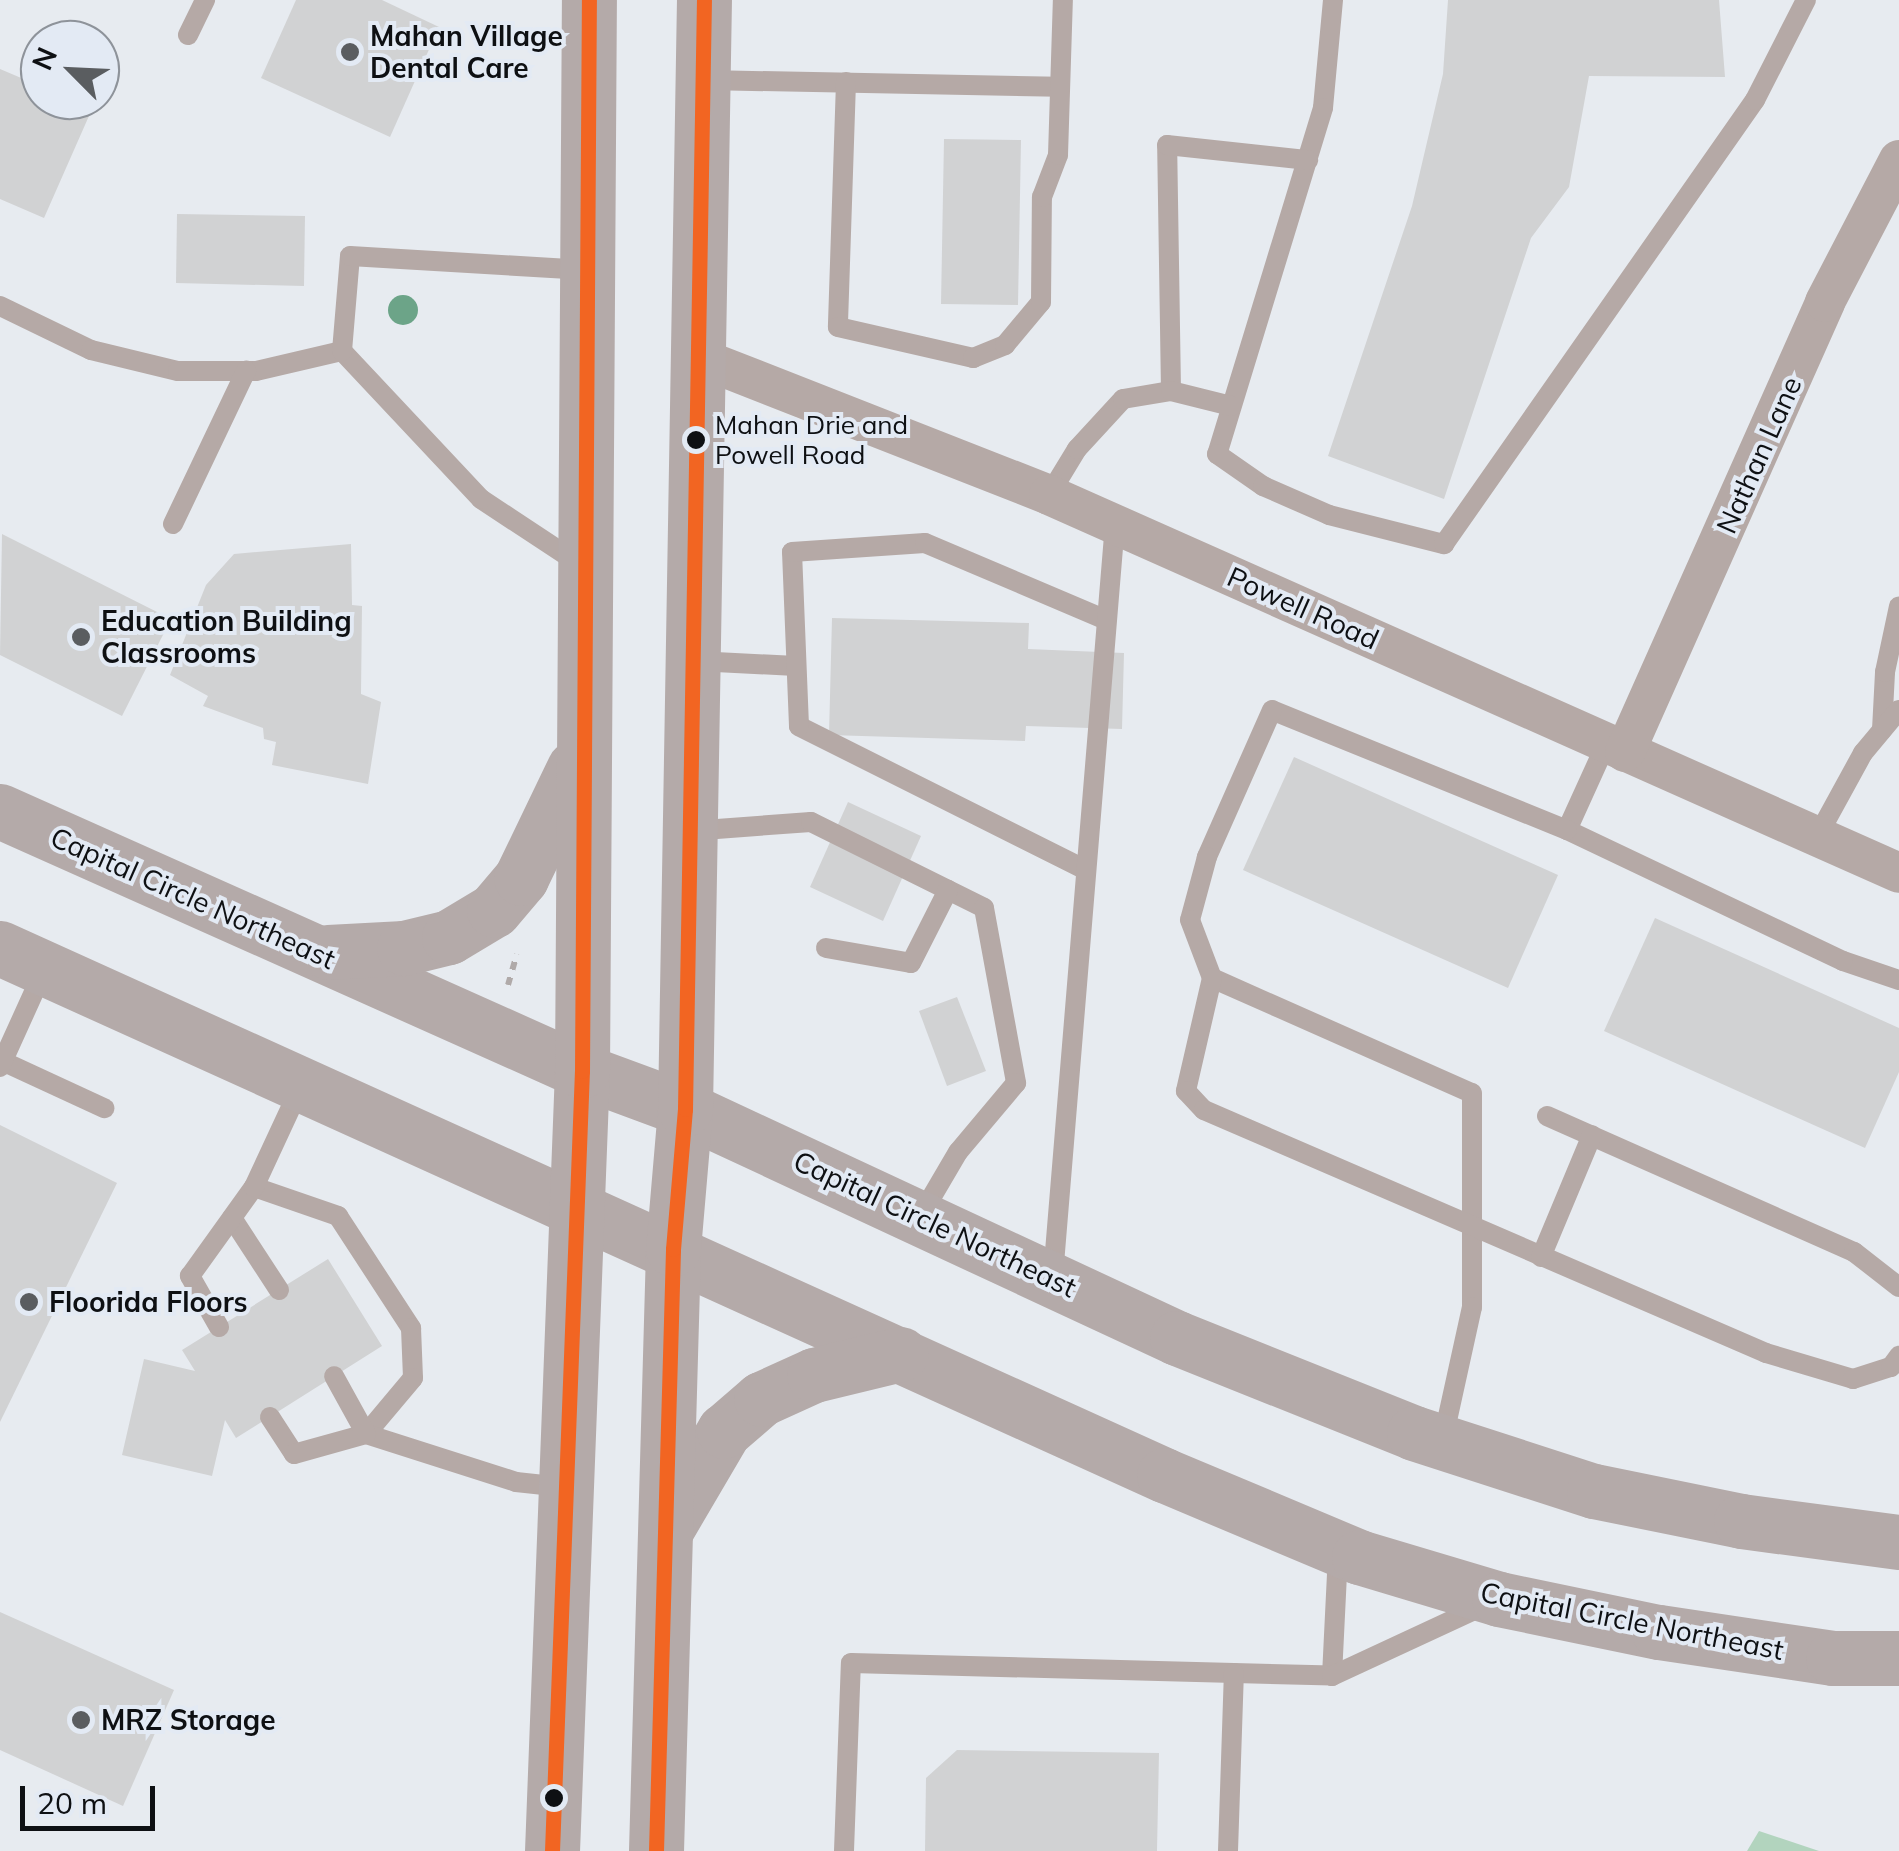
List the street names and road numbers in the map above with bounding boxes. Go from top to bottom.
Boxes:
street label: Nathan Lane [1709,371,1809,539]
street label: Powell Road [1222,560,1384,656]
street label: Capital Circle Northeast [45,820,341,976]
street label: Capital Circle Northeast [788,1144,1082,1304]
street label: Capital Circle Northeast [1478,1575,1786,1667]

